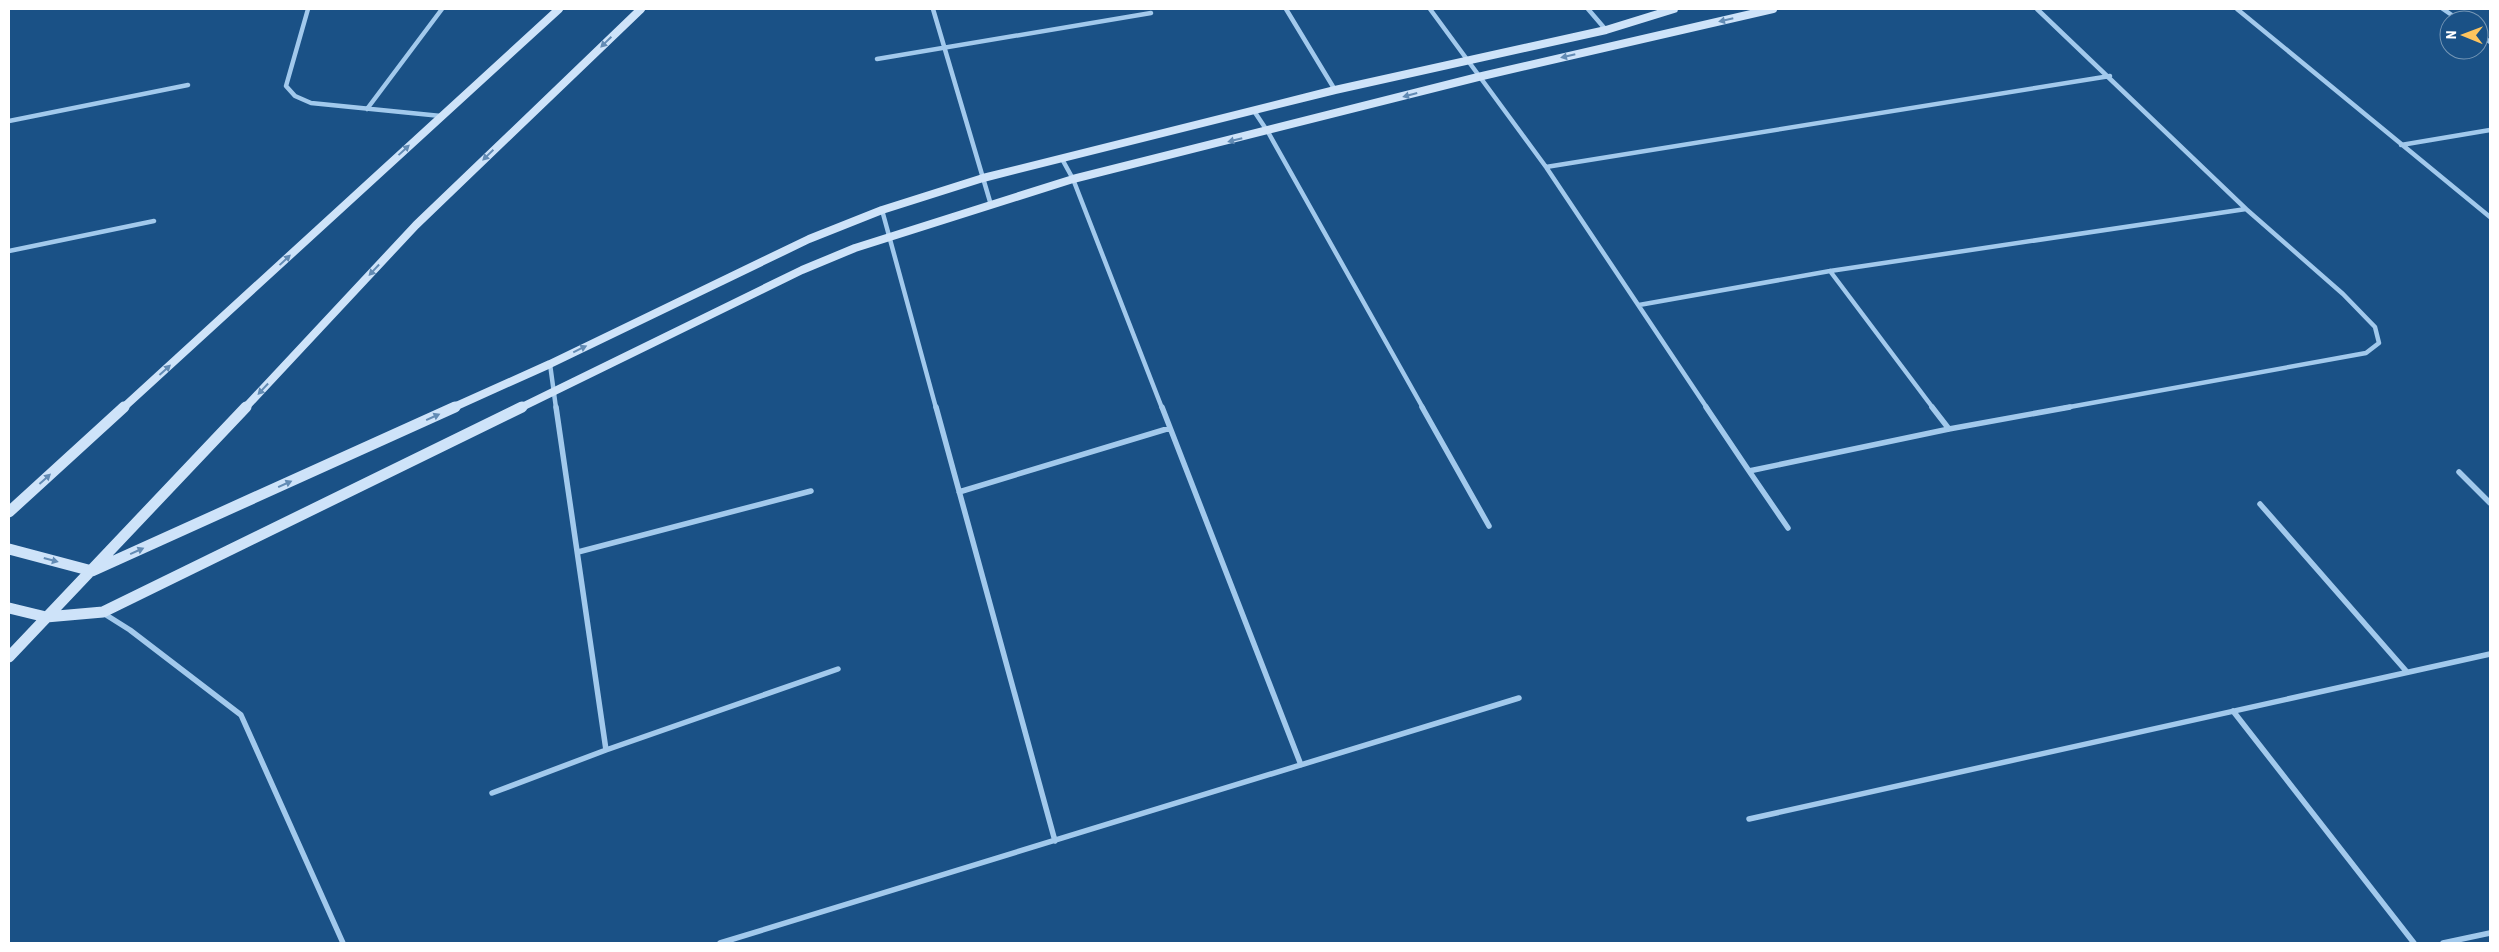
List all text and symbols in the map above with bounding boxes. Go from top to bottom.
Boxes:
north arrow [2439,10,2489,60]
one-way arrow [1717,16,1733,24]
text: N [2443,30,2459,39]
one-way arrow [600,36,612,48]
one-way arrow [1560,52,1575,60]
one-way arrow [1402,91,1417,99]
one-way arrow [1228,136,1243,144]
one-way arrow [398,144,410,156]
one-way arrow [483,149,495,161]
one-way arrow [278,254,290,266]
one-way arrow [368,263,380,275]
one-way arrow [573,345,587,353]
one-way arrow [159,364,171,376]
one-way arrow [257,382,269,394]
one-way arrow [426,412,440,420]
one-way arrow [38,474,51,485]
one-way arrow [278,479,292,487]
one-way arrow [130,547,144,555]
one-way arrow [43,556,58,564]

